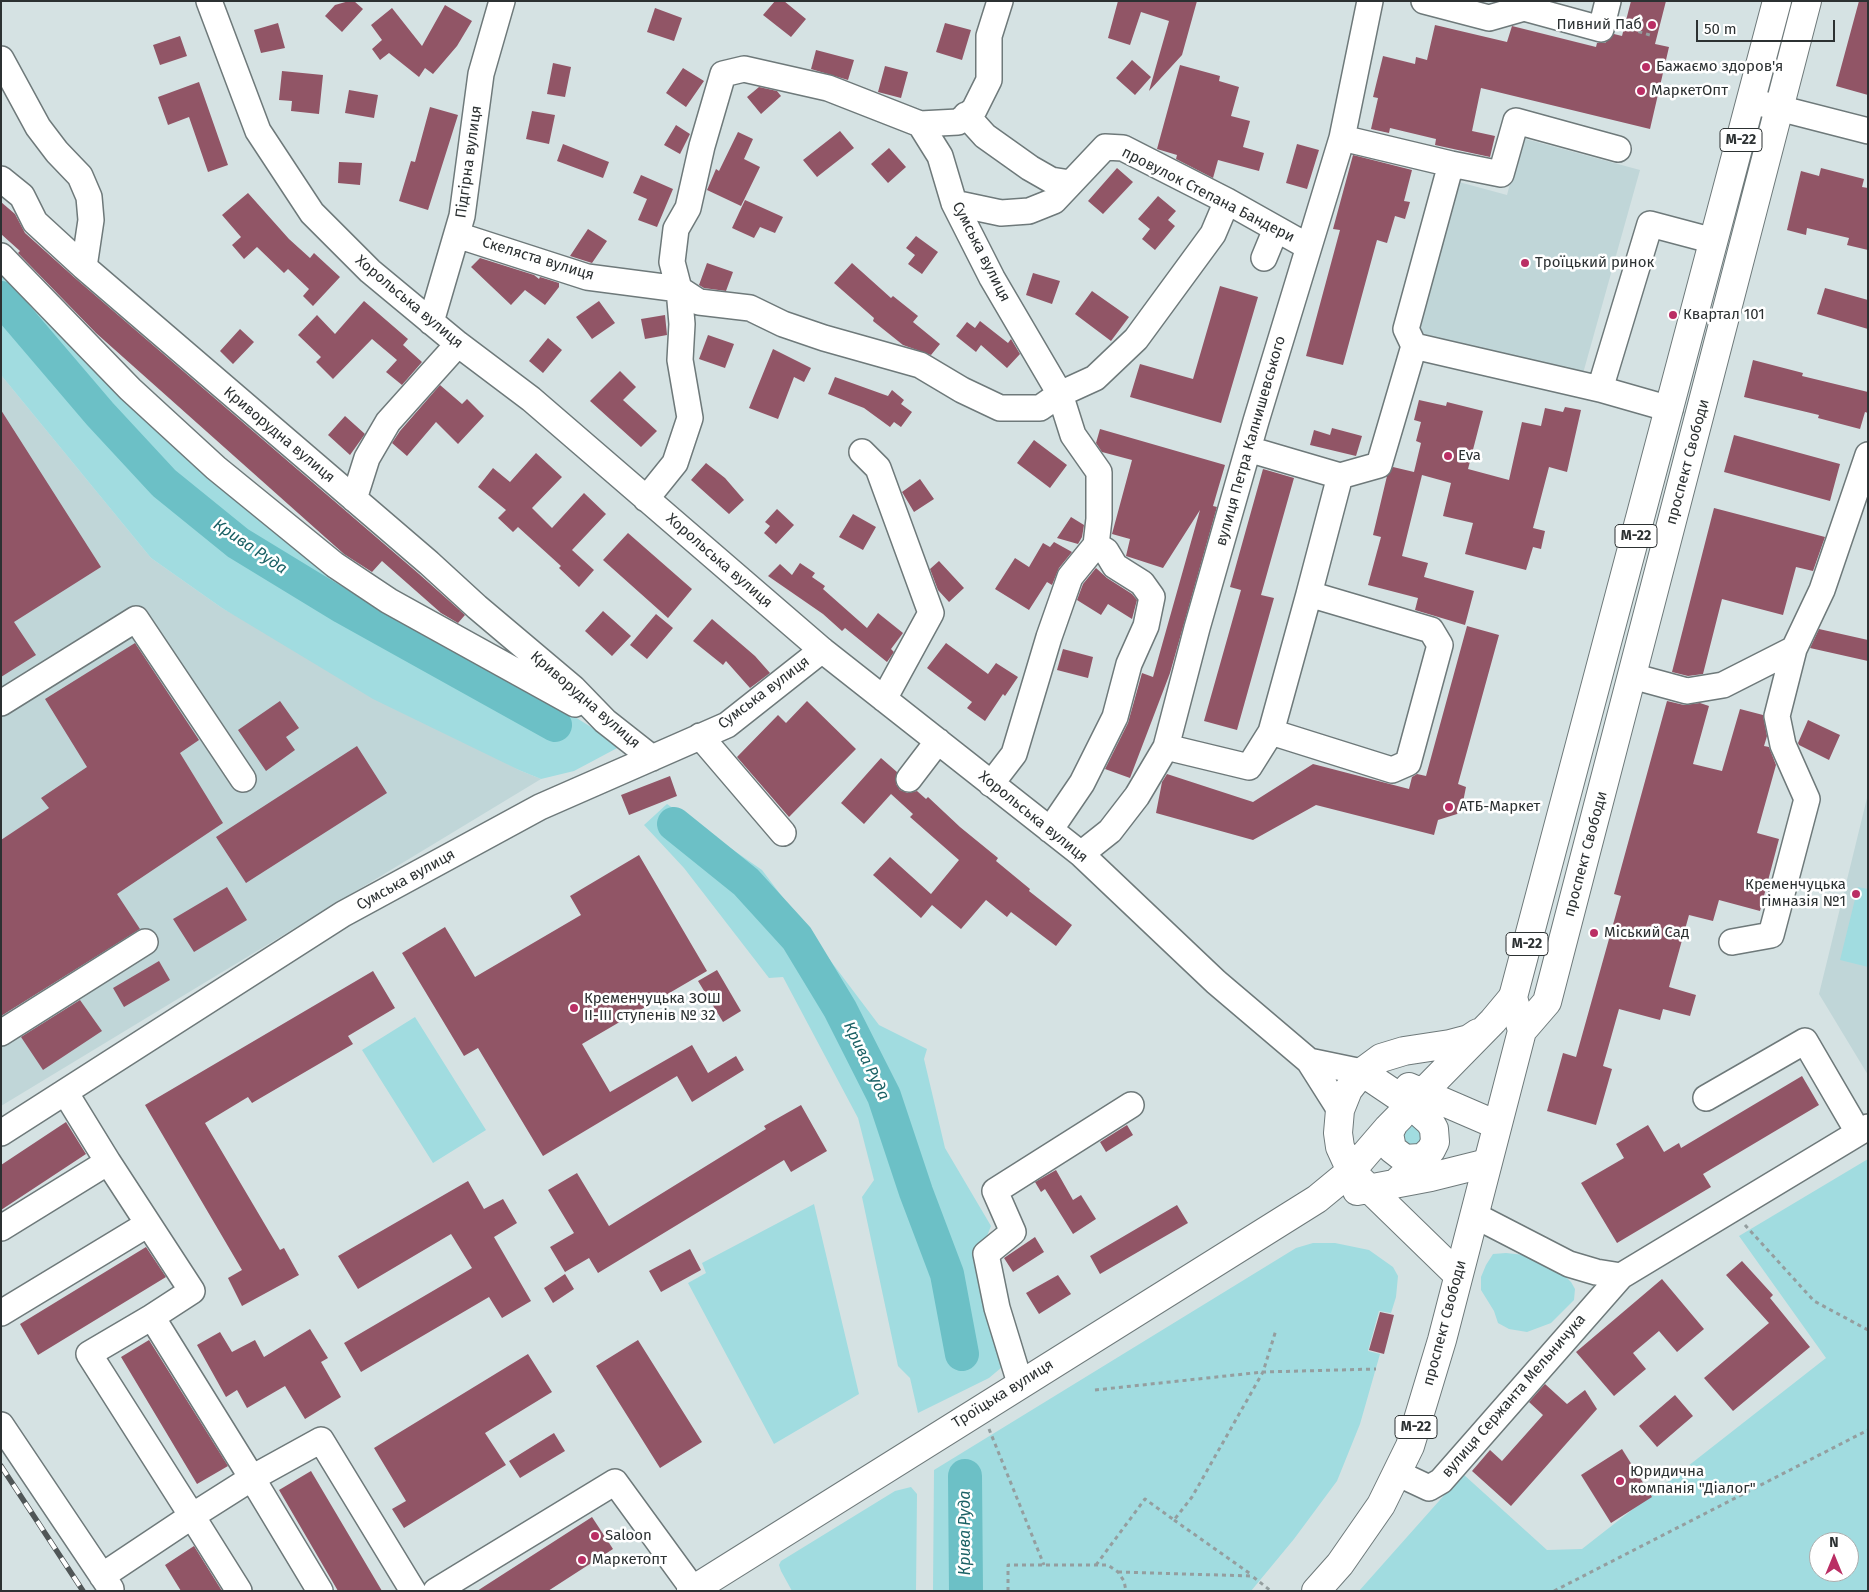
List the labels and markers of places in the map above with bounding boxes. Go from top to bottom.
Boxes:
place label: Пивний Паб [1557,16,1642,34]
marker: Пивний Паб [1646,19,1658,31]
place label: Бажаємо здоров'я [1656,58,1783,76]
marker: Бажаємо здоров'я [1640,61,1652,73]
place label: МаркетОпт [1651,82,1728,100]
marker: МаркетОпт [1635,85,1647,97]
place label: Троїцький ринок [1535,254,1654,272]
marker: Троїцький ринок [1519,257,1531,269]
place label: Квартал 101 [1683,306,1765,324]
marker: Квартал 101 [1667,309,1679,321]
place label: Eva [1458,447,1481,465]
marker: Eva [1442,450,1454,462]
place label: АТБ-Маркет [1459,798,1540,816]
marker: АТБ-Маркет [1443,801,1455,813]
place label: Кременчуцька гімназія №1 [1745,876,1846,911]
marker: Кременчуцька гімназія №1 [1850,888,1862,900]
place label: Міський Сад [1604,924,1689,942]
marker: Міський Сад [1588,927,1600,939]
place label: Кременчуцька ЗОШ ІІ-ІІІ ступенів № 32 [584,990,721,1025]
marker: Кременчуцька ЗОШ ІІ-ІІІ ступенів № 32 [568,1002,580,1014]
place label: Юридична компанія "Діалог" [1630,1463,1756,1498]
marker: Юридична компанія "Діалог" [1614,1475,1626,1487]
place label: Saloon [605,1527,652,1545]
marker: Saloon [589,1530,601,1542]
place label: Маркетопт [592,1551,667,1569]
marker: Маркетопт [576,1554,588,1566]

